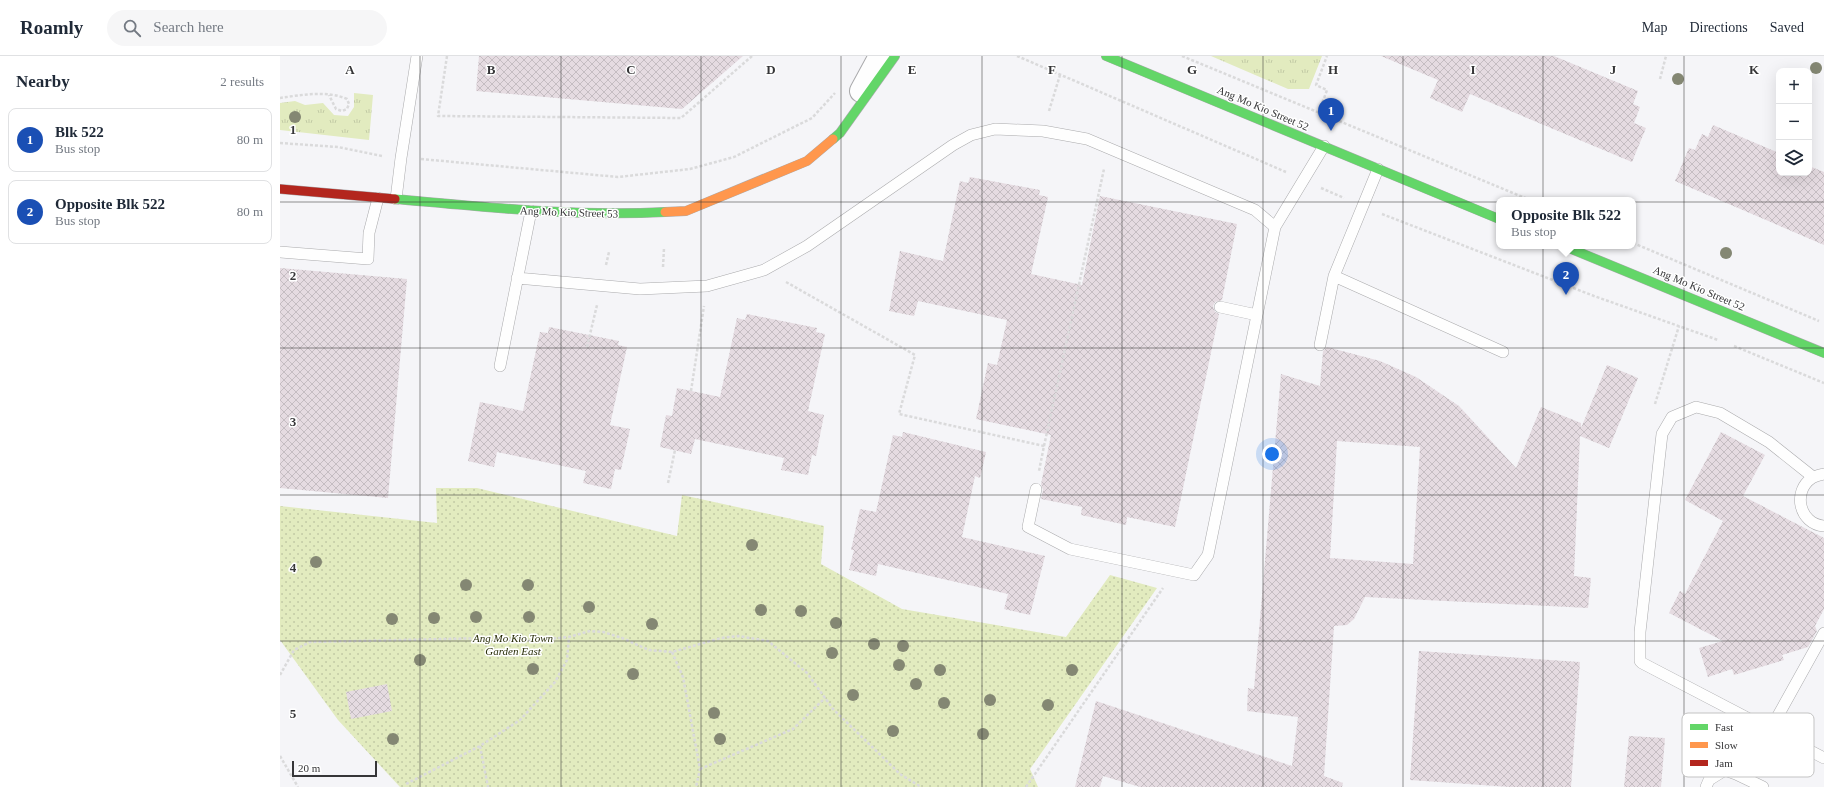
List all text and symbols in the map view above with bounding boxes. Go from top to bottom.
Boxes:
search box [107,10,387,46]
text: Roamly [20,17,83,38]
icon: search [121,17,143,39]
text: Search here [153,19,224,35]
text: Map [1642,20,1667,35]
text: Directions [1689,20,1748,35]
text: Saved [1770,20,1804,35]
text: A [345,62,355,77]
text: B [487,62,496,77]
text: C [626,62,636,77]
text: D [766,62,776,77]
text: E [908,62,916,77]
text: F [1048,62,1056,77]
text: G [1187,62,1197,77]
text: H [1328,62,1338,77]
text: I [1470,62,1476,77]
text: J [1610,62,1617,77]
text: K [1749,62,1760,77]
map controls [1776,68,1812,176]
button: + [1776,68,1812,104]
text: Nearby [16,72,70,91]
text: 2 results [220,74,264,89]
street label: Ang Mo Kio Street 52 [1215,83,1311,133]
pin: 1 [1318,98,1344,131]
button: − [1776,104,1812,140]
text: 1 [290,122,296,137]
text: Blk 522 [55,124,104,140]
text: 1 [27,132,33,147]
text: 80 m [237,132,263,147]
button: layers [1776,140,1812,176]
text: Bus stop [55,141,100,156]
text: Opposite Blk 522 [55,196,165,212]
popup [1496,197,1636,249]
text: 2 [27,204,33,219]
text: 80 m [237,204,263,219]
street label: Ang Mo Kio Street 53 [520,204,619,220]
text: Opposite Blk 522 [1511,207,1621,223]
text: Bus stop [55,213,100,228]
text: Bus stop [1511,224,1556,239]
pin: 2 [1553,262,1579,295]
street label: Ang Mo Kio Street 52 [1651,263,1747,313]
text: 2 [290,268,296,283]
text: 3 [290,414,297,429]
your location [1262,444,1282,464]
text: 4 [290,560,297,575]
park label: Ang Mo Kio Town Garden East [472,632,553,657]
text: 5 [290,706,297,721]
legend [1682,713,1814,777]
text: Fast [1715,721,1733,733]
text: Slow [1715,739,1738,751]
text: Jam [1715,757,1733,769]
scale bar [292,759,377,778]
text: 20 m [298,762,320,774]

